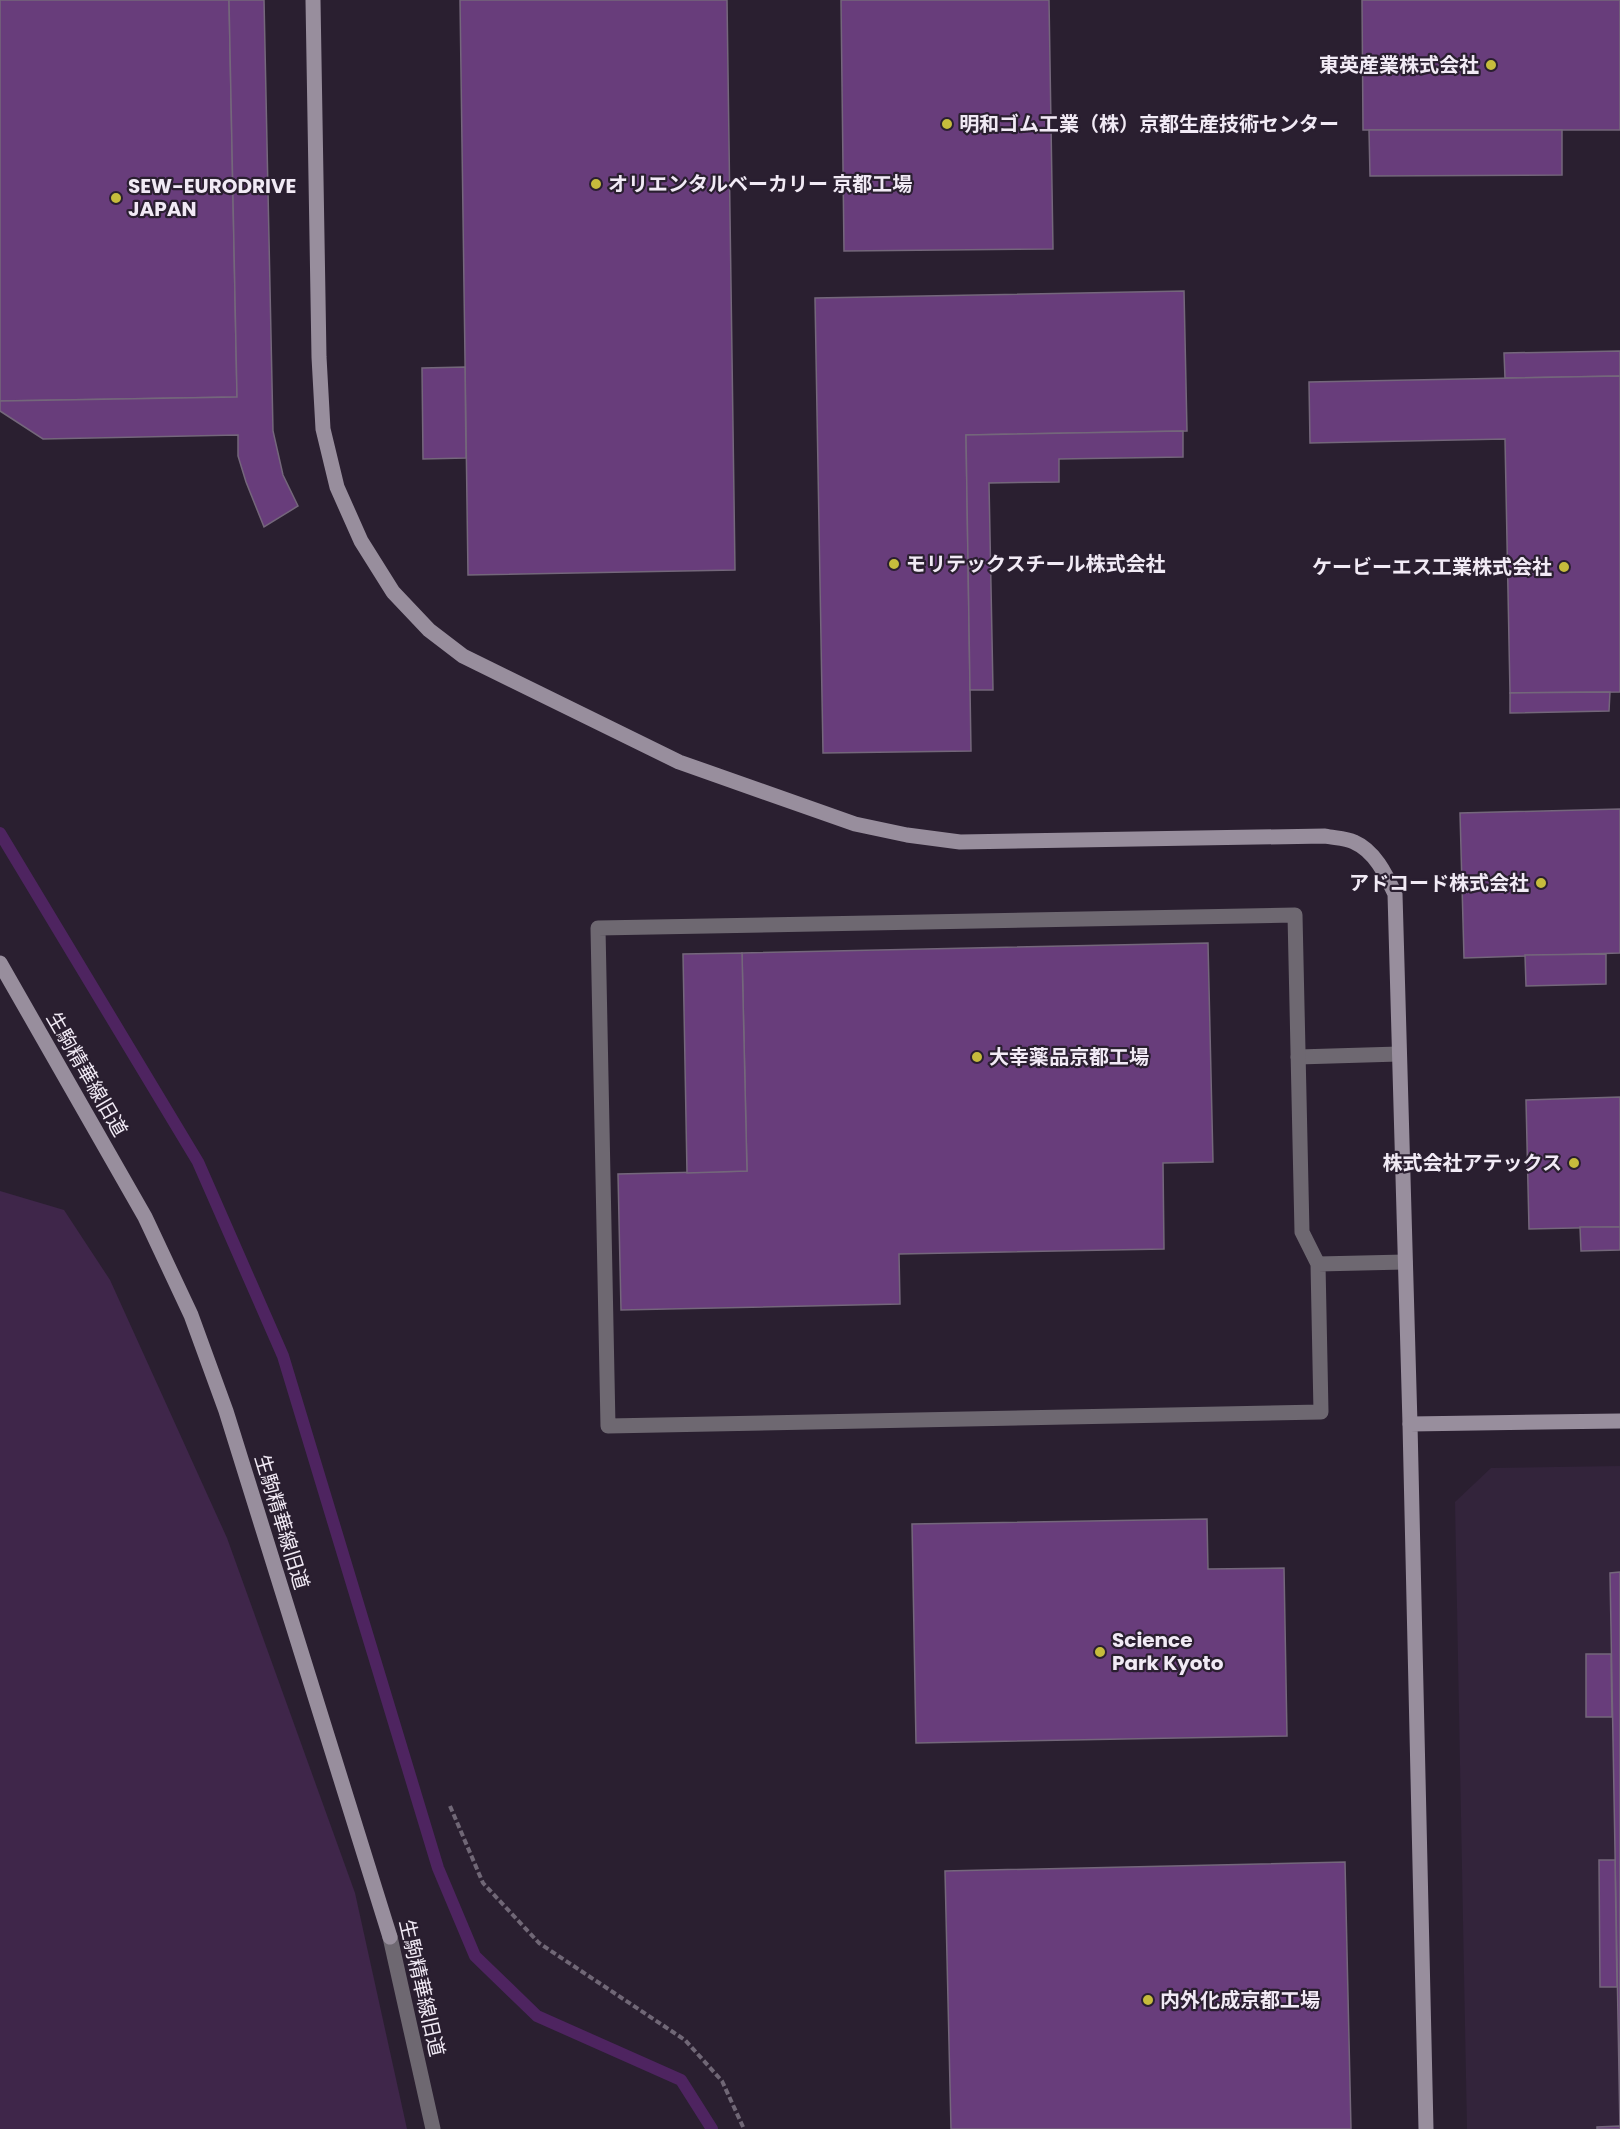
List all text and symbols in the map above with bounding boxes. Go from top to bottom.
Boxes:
place label: 東英産業株式会社 [1319,51,1479,79]
marker: 東英産業株式会社 [1484,58,1498,72]
place label: 明和ゴム工業（株）京都生産技術センター [959,110,1339,138]
marker: 明和ゴム工業（株）京都生産技術センター [940,117,954,131]
place label: オリエンタルベーカリー 京都工場 [608,170,912,198]
place label: SEW-EURODRIVE JAPAN [128,172,296,223]
marker: オリエンタルベーカリー 京都工場 [589,177,603,191]
marker: SEW-EURODRIVE JAPAN [109,191,123,205]
place label: モリテックスチール株式会社 [906,550,1165,578]
place label: ケービーエス工業株式会社 [1312,553,1552,581]
marker: モリテックスチール株式会社 [887,557,901,571]
marker: ケービーエス工業株式会社 [1557,560,1571,574]
place label: アドコード株式会社 [1349,869,1529,897]
marker: アドコード株式会社 [1534,876,1548,890]
street label: 生駒精華線旧道 [40,1006,134,1142]
place label: 大幸薬品京都工場 [989,1043,1149,1071]
marker: 大幸薬品京都工場 [970,1050,984,1064]
place label: 株式会社アテックス [1383,1149,1562,1177]
marker: 株式会社アテックス [1567,1156,1581,1170]
street label: 生駒精華線旧道 [248,1451,316,1593]
place label: Science Park Kyoto [1112,1626,1224,1677]
marker: Science Park Kyoto [1093,1645,1107,1659]
street label: 生駒精華線旧道 [393,1917,451,2059]
place label: 内外化成京都工場 [1160,1986,1320,2014]
marker: 内外化成京都工場 [1141,1993,1155,2007]

